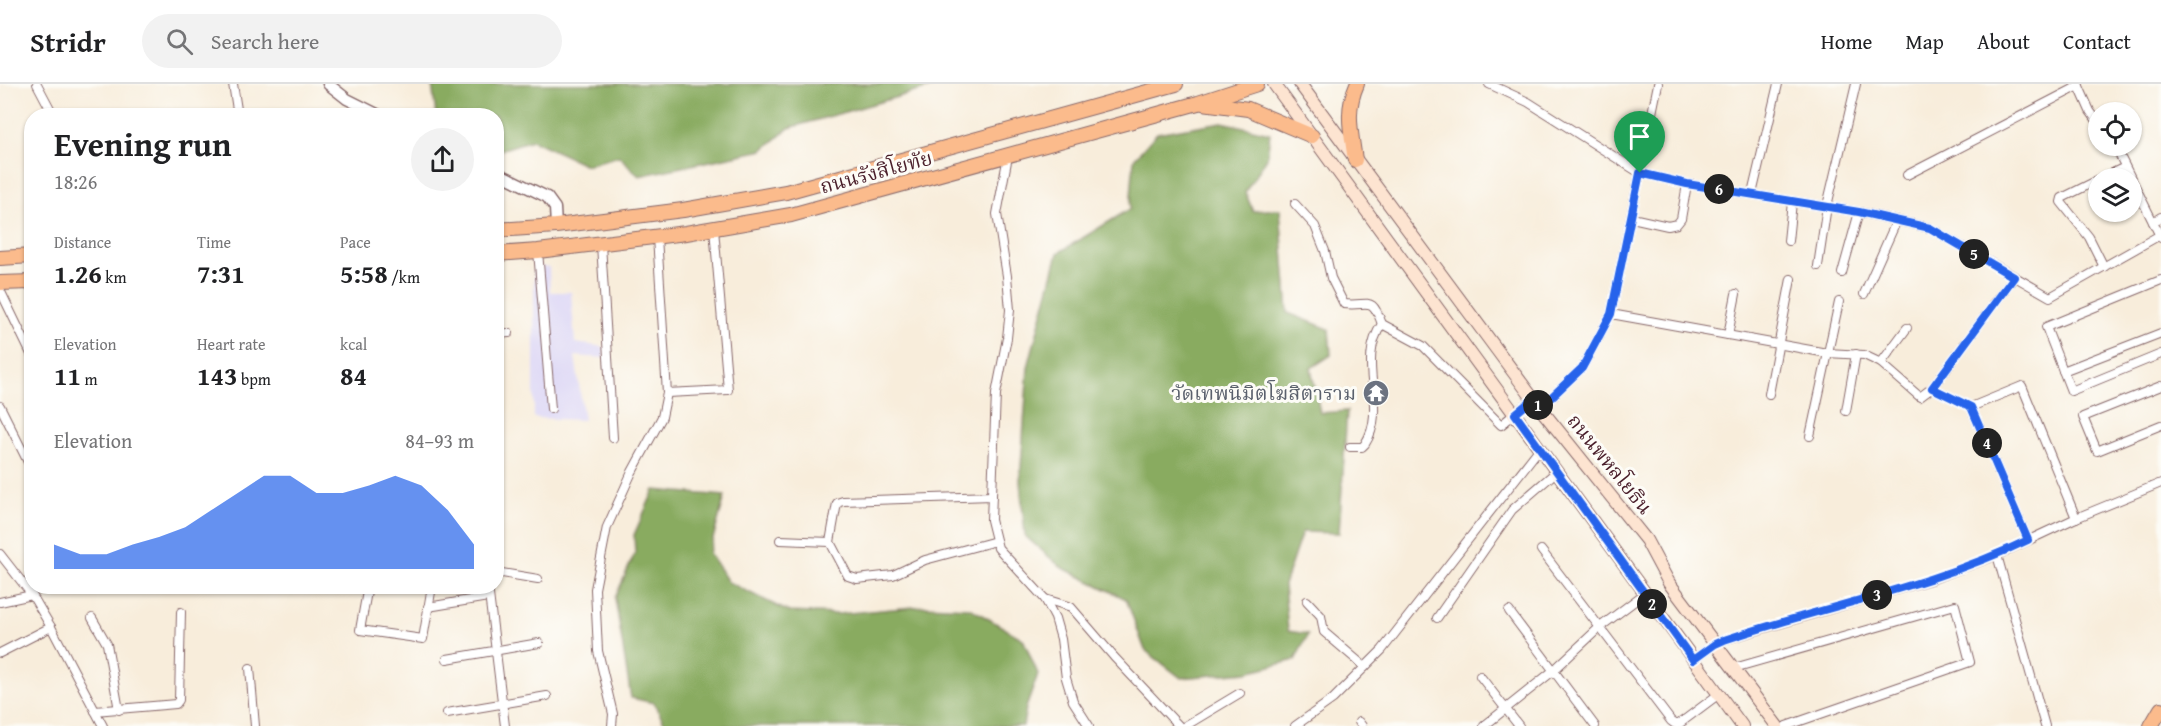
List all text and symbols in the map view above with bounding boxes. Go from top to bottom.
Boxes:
search box [142,14,562,68]
text: Stridr [30,21,106,62]
icon: search [163,25,196,58]
text: Search here [211,25,319,57]
text: Home [1821,26,1872,57]
text: Map [1905,26,1944,57]
text: About [1977,26,2030,57]
text: Contact [2063,26,2131,57]
map controls [2088,102,2142,222]
button: locate [2088,102,2142,156]
pin [1614,111,1665,173]
text: Evening run [54,120,231,168]
icon: arrive [1623,120,1656,153]
button: share [411,128,474,191]
street label: ถนนรังสิโยทัย [816,143,935,200]
text: 18:26 [54,167,97,196]
button: layers [2088,168,2142,222]
pin: 6 [1704,174,1734,204]
text: 6 [1715,177,1723,201]
text: Distance [54,230,111,254]
text: Time [197,230,231,254]
text: Pace [340,230,371,254]
pin: 5 [1959,239,1989,269]
text: 5 [1970,242,1978,266]
text: 1.26 [54,254,102,293]
text: 7:31 [197,254,245,293]
text: 5:58 [340,254,388,293]
text: km [102,265,126,289]
text: /km [388,265,420,289]
text: Elevation [54,332,117,356]
text: Heart rate [197,332,266,356]
text: kcal [340,332,367,356]
text: 11 [54,356,81,395]
text: 143 [197,356,237,395]
text: 84 [340,356,367,395]
text: m [81,367,98,391]
text: bpm [237,367,271,391]
place label: วัดเทพนิมิตโฆสิตาราม [1171,378,1356,407]
temple icon: วัดเทพนิมิตโฆสิตาราม [1361,378,1391,408]
pin: 1 [1523,390,1553,420]
text: 1 [1534,393,1542,417]
street label: ถนนพหลโยธิน [1561,407,1660,520]
text: Elevation [54,426,132,455]
text: 84–93 m [405,426,474,455]
pin: 4 [1972,428,2002,458]
text: 4 [1983,431,1991,455]
pin: 3 [1862,580,1892,610]
text: 3 [1873,583,1881,607]
pin: 2 [1637,589,1667,619]
text: 2 [1648,592,1656,616]

